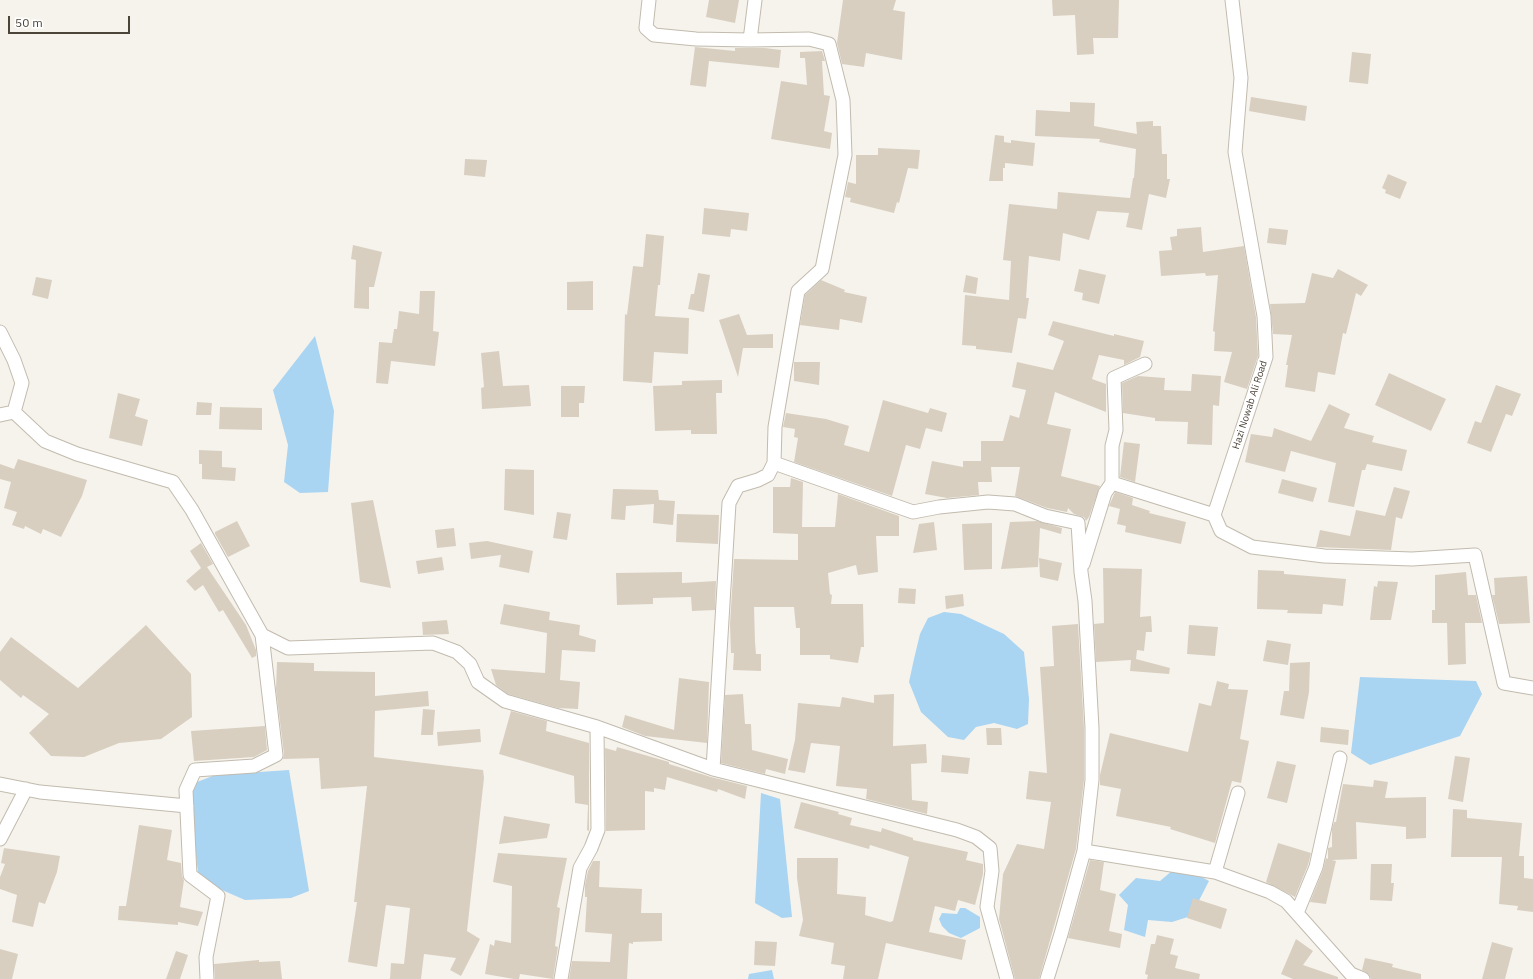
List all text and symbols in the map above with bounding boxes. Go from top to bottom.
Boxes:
scale bar [10,8,132,34]
text: 50 m [15,15,43,30]
street label: Hazi Nowab Ali Road [1230,359,1270,451]

